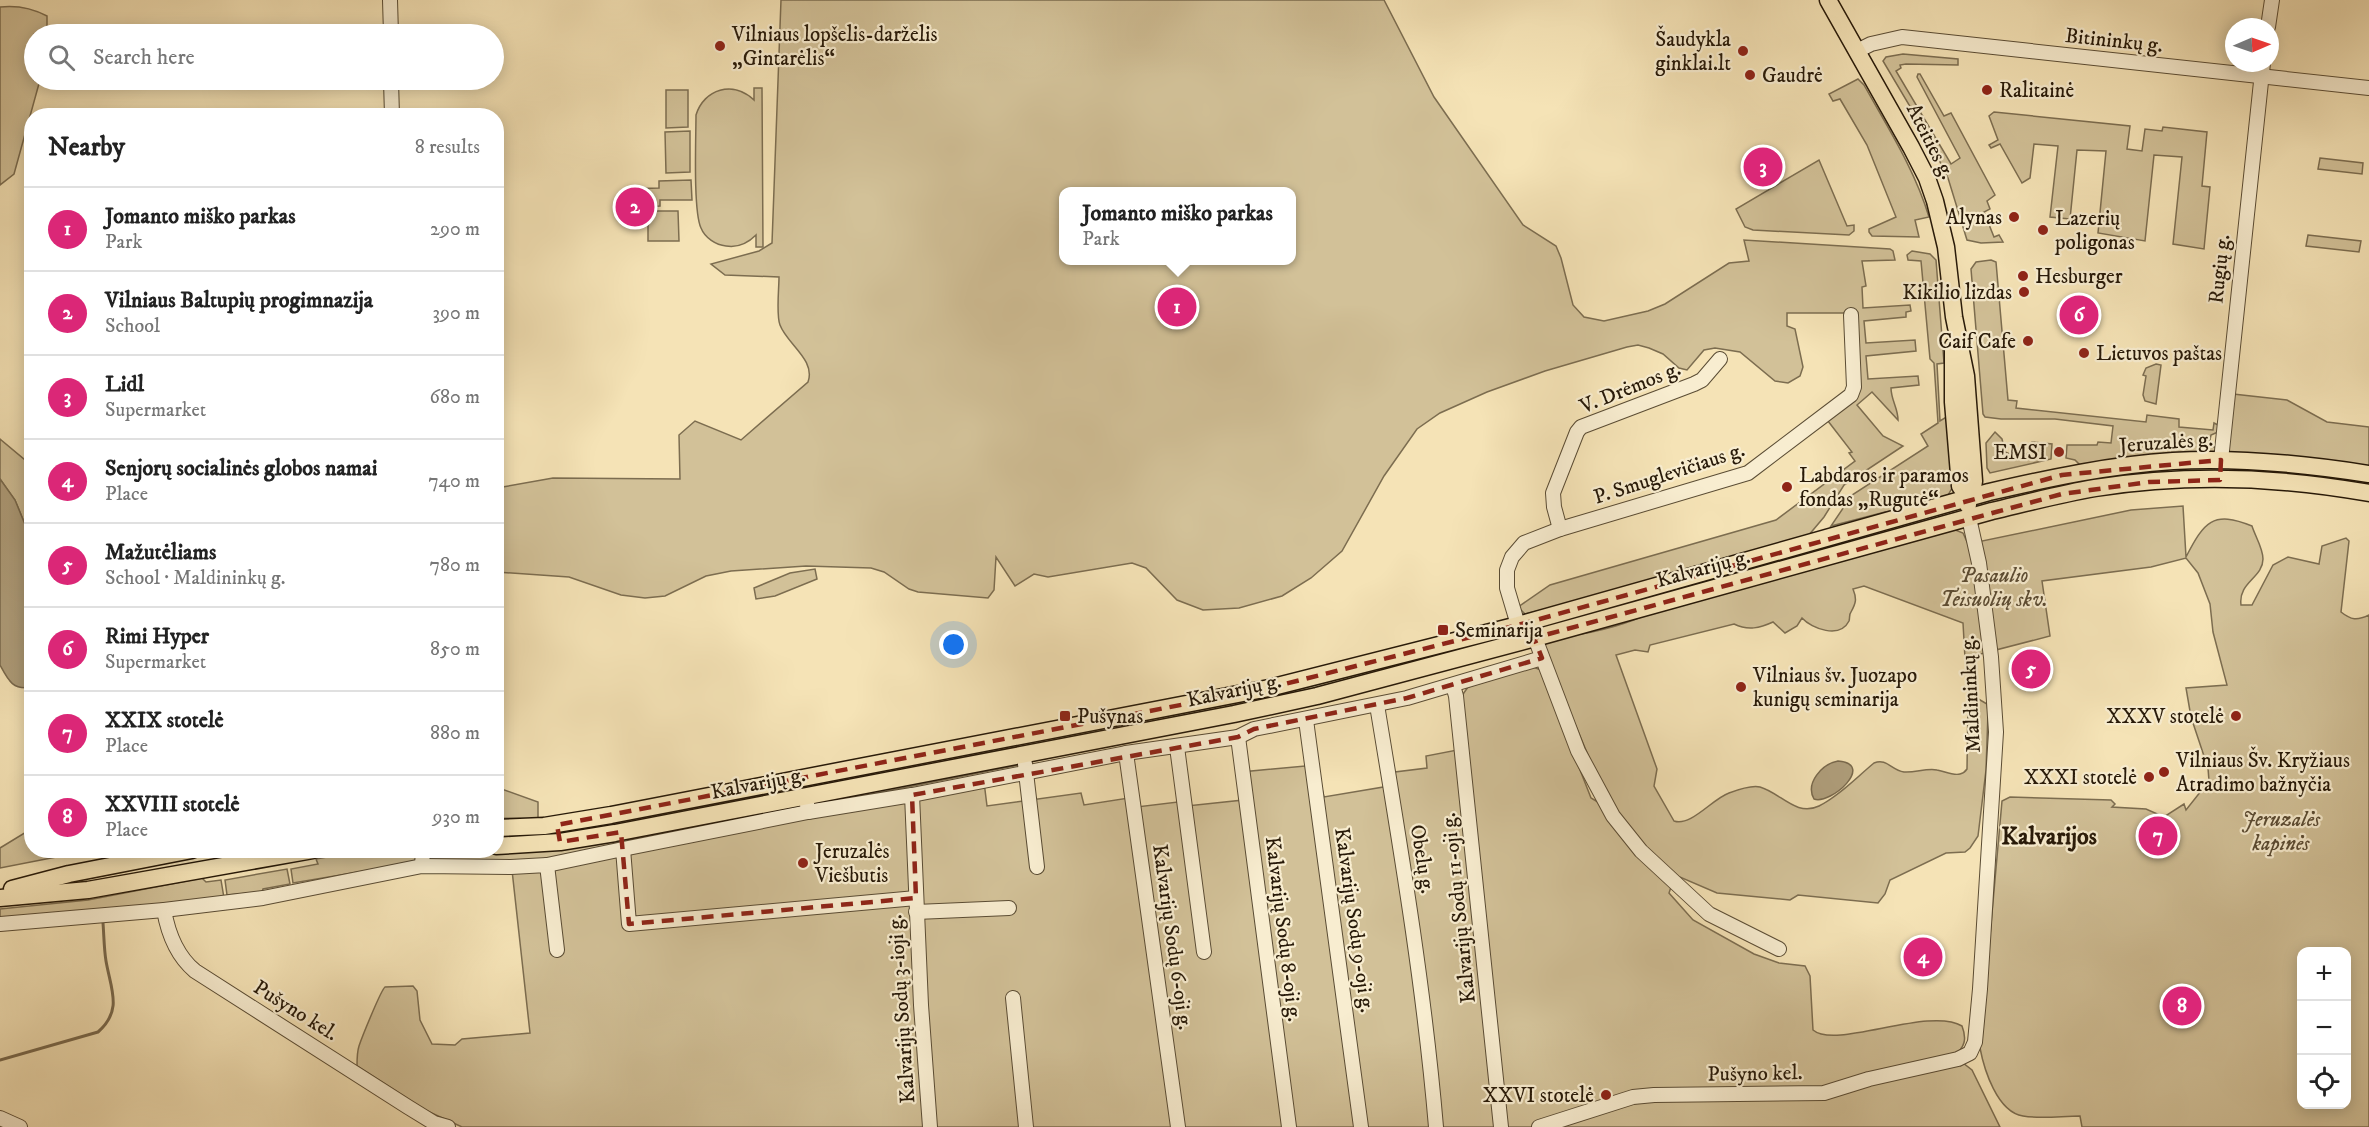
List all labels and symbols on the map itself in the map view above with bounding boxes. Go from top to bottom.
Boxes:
north arrow [2225,18,2279,72]
place label: Vilniaus lopšelis-darželis „Gintarėlis“ [731,22,938,72]
street label: Bitininkų g. [2064,23,2164,59]
place label: Šaudykla ginklai.lt [1655,25,1731,77]
marker: Vilniaus lopšelis-darželis „Gintarėlis“ [713,39,727,53]
marker: Šaudykla ginklai.lt [1736,44,1750,58]
place label: Gaudrė [1762,63,1823,89]
marker: Gaudrė [1743,68,1757,82]
place label: Ralitainė [1999,78,2074,104]
marker: Ralitainė [1980,83,1994,97]
street label: Ateities g. [1900,99,1960,184]
pin: 3 [1744,144,1782,190]
pin: 2 [616,184,654,230]
place label: Alynas [1946,205,2002,231]
place label: Lazerių poligonas [2054,206,2135,256]
marker: Alynas [2007,210,2021,224]
marker: Lazerių poligonas [2036,223,2050,237]
street label: Rugių g. [2203,233,2237,305]
place label: Hesburger [2035,264,2123,290]
marker: Hesburger [2016,269,2030,283]
place label: Kikilio lizdas [1902,280,2012,306]
pin: 1 [1158,284,1196,330]
marker: Kikilio lizdas [2017,285,2031,299]
pin: 6 [2060,292,2098,338]
place label: Caif Cafe [1938,329,2016,355]
marker: Caif Cafe [2021,334,2035,348]
place label: Lietuvos paštas [2096,341,2222,367]
marker: Lietuvos paštas [2077,346,2091,360]
street label: V. Drėmos g. [1575,356,1685,420]
street label: Jeruzalės g. [2116,427,2214,459]
street label: P. Smuglevičiaus g. [1590,437,1748,511]
place label: EMSI [1993,440,2047,466]
marker: EMSI [2052,445,2066,459]
place label: Labdaros ir paramos fondas „Rugutė“ [1799,463,1969,513]
marker: Labdaros ir paramos fondas „Rugutė“ [1780,480,1794,494]
street label: Kalvarijų g. [1653,544,1753,594]
park label: Pasaulio Teisuolių skv. [1940,563,2048,613]
place label: Seminarija [1455,618,1543,644]
marker: Seminarija [1436,623,1450,637]
your location [939,630,968,659]
street label: Maldininkų g. [1955,634,1987,753]
pin: 5 [2012,646,2050,692]
place label: Vilniaus šv. Juozapo kunigų seminarija [1752,663,1917,713]
street label: Kalvarijų g. [1184,668,1284,714]
marker: Vilniaus šv. Juozapo kunigų seminarija [1734,680,1748,694]
place label: Pušynas [1077,704,1143,730]
place label: XXXV stotelė [2106,704,2224,730]
marker: Pušynas [1058,709,1072,723]
marker: XXXV stotelė [2229,709,2243,723]
place label: Vilniaus Šv. Kryžiaus Atradimo bažnyčia [2175,746,2350,798]
street label: Kalvarijų g. [709,762,808,806]
place label: XXXI stotelė [2024,765,2137,791]
marker: Vilniaus Šv. Kryžiaus Atradimo bažnyčia [2157,765,2171,779]
marker: XXXI stotelė [2142,770,2156,784]
park label: Jeruzalės kapinės [2242,807,2321,857]
street label: Kalvarijų Sodų 11-oji g. [1436,811,1482,1004]
pin: 7 [2138,814,2178,858]
district label: Kalvarijos [2001,822,2097,852]
street label: Obelų g. [1404,823,1440,896]
street label: Kalvarijų Sodų 9-oji g. [1328,826,1380,1014]
street label: Kalvarijų Sodų 8-oji g. [1259,835,1307,1023]
place label: Jeruzalės Viešbutis [813,839,890,889]
street label: Kalvarijų Sodų 6-oji g. [1146,843,1198,1032]
marker: Jeruzalės Viešbutis [796,856,810,870]
street label: Kalvarijų Sodų 3-ioji g. [882,914,922,1104]
pin: 4 [1904,934,1942,980]
street label: Pušyno kel. [248,975,343,1047]
pin: 8 [2162,984,2202,1028]
street label: Pušyno kel. [1707,1060,1803,1088]
place label: XXVI stotelė [1483,1083,1594,1109]
marker: XXVI stotelė [1599,1088,1613,1102]

